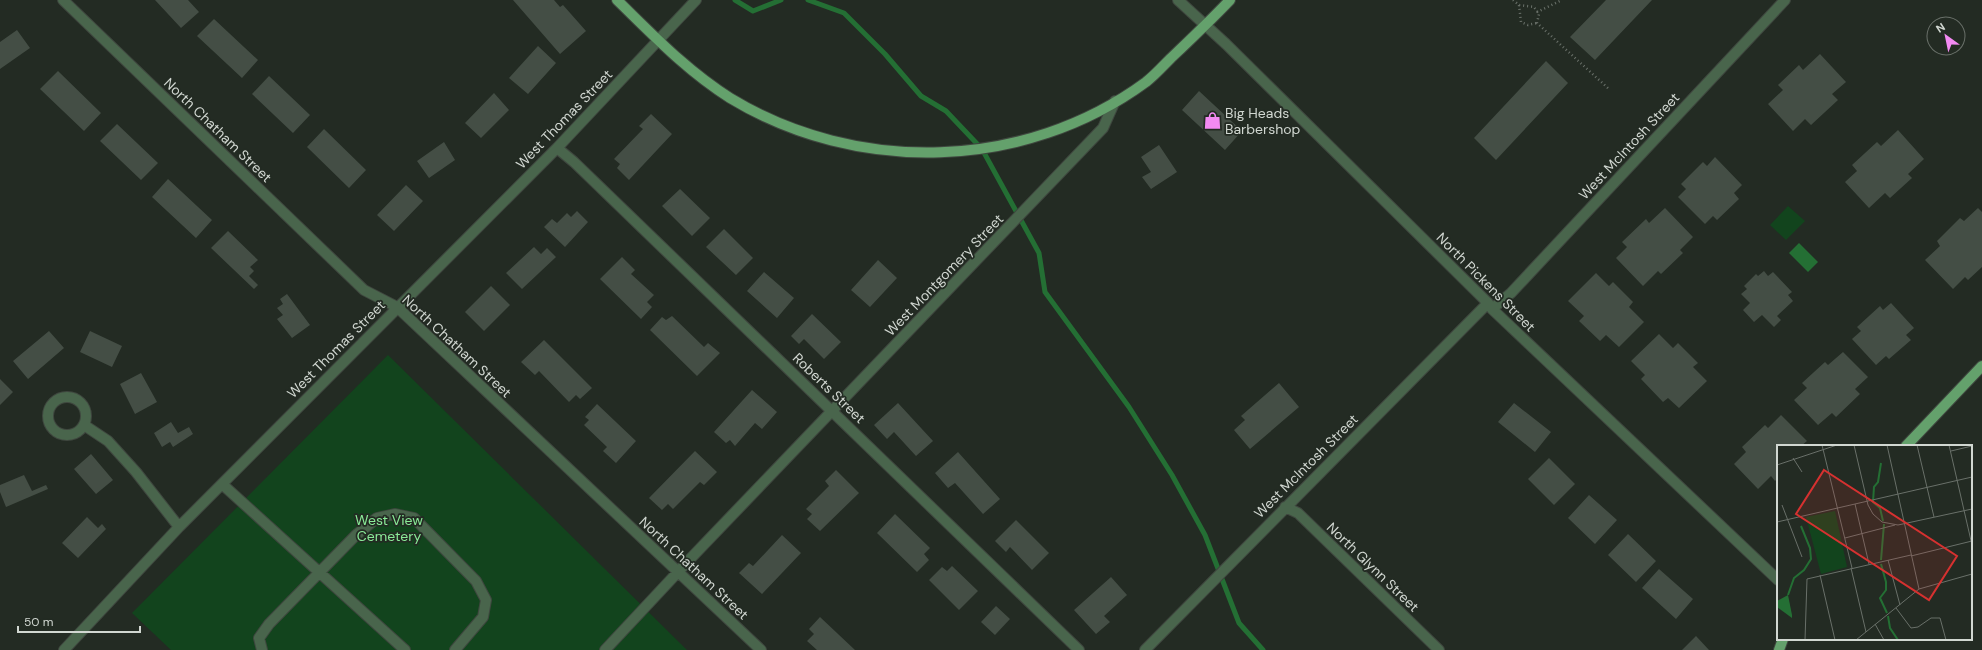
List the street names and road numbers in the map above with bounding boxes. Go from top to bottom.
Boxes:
street label: West Thomas Street [512,65,616,173]
street label: North Chatham Street [160,74,276,186]
street label: West McIntosh Street [1575,89,1683,203]
street label: West Montgomery Street [881,210,1007,340]
street label: North Pickens Street [1433,229,1539,335]
street label: North Chatham Street [399,291,515,401]
street label: West Thomas Street [283,296,389,402]
street label: Roberts Street [789,349,869,427]
street label: West McIntosh Street [1250,410,1362,522]
street label: North Chatham Street [636,513,752,623]
street label: North Glynn Street [1323,518,1423,616]

